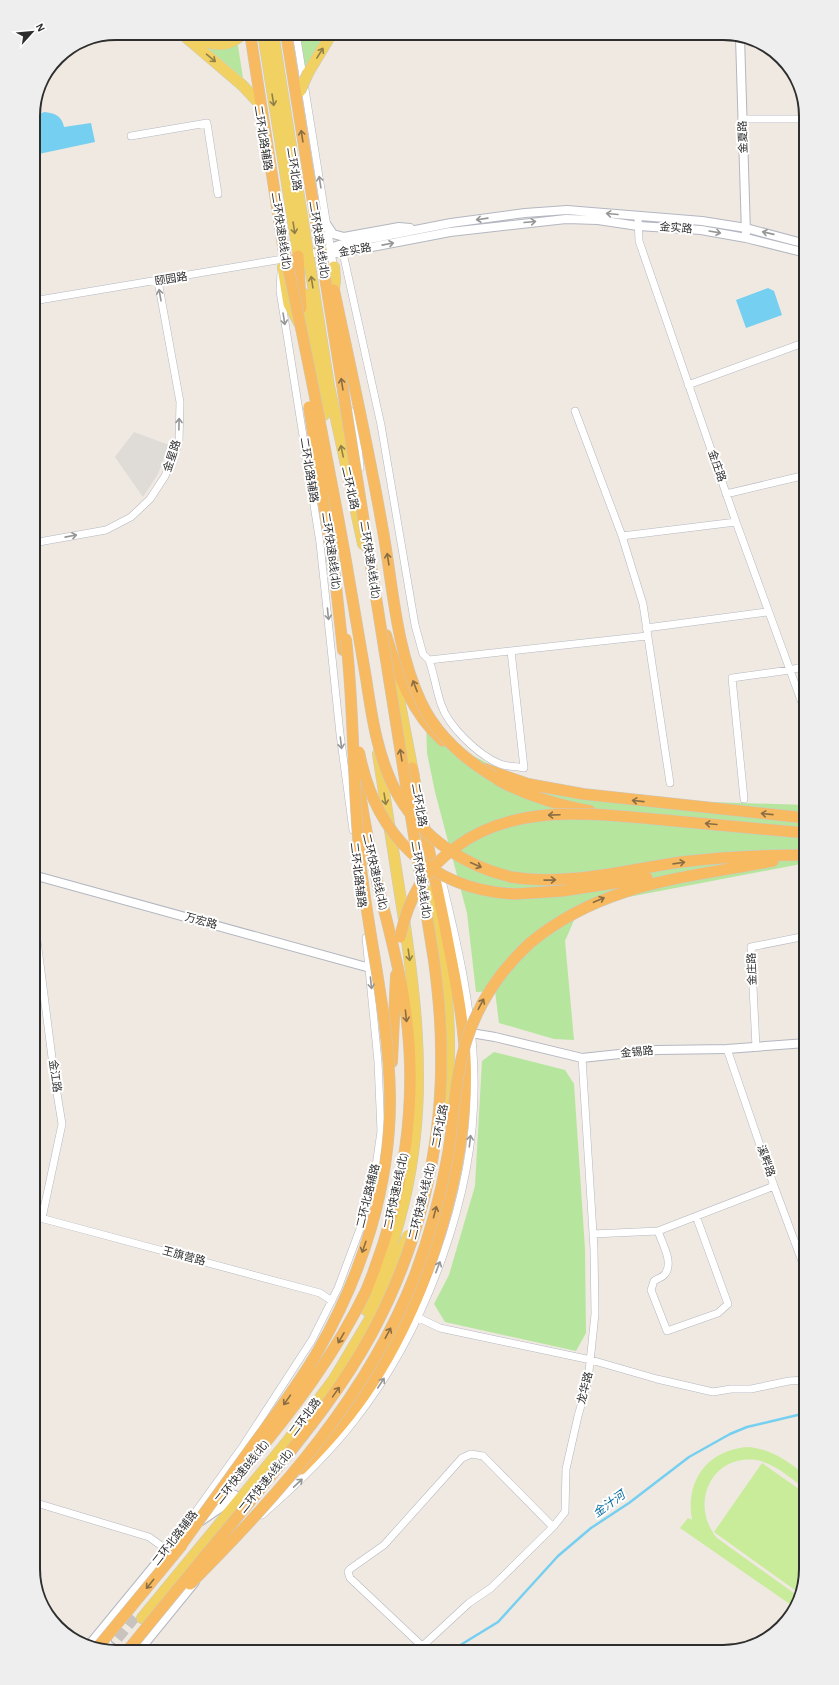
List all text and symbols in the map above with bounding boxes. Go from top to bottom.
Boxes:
north arrow [12,12,52,52]
text: N [34,22,47,34]
one-way arrow [316,48,324,59]
one-way arrow [206,54,216,63]
one-way arrow [269,93,277,106]
street label: 二环北路辅路 [252,104,275,171]
street label: 金夏路 [736,120,749,154]
one-way arrow [298,130,306,143]
street label: 二环北路 [285,146,304,192]
one-way arrow [316,176,324,189]
street label: 二环快速B线(北) [269,191,294,271]
street label: 二环快速A线(北) [307,200,332,280]
one-way arrow [606,210,619,218]
one-way arrow [476,215,489,223]
one-way arrow [523,219,536,226]
street label: 金实路 [659,220,693,235]
one-way arrow [290,221,298,234]
one-way arrow [708,229,721,237]
one-way arrow [762,229,775,237]
one-way arrow [381,240,394,248]
street label: 金实路 [338,241,372,258]
street label: 颐园路 [154,270,188,287]
one-way arrow [308,276,316,289]
one-way arrow [156,289,164,302]
one-way arrow [281,312,289,325]
one-way arrow [338,378,346,391]
one-way arrow [175,418,183,431]
street label: 二环北路辅路 [298,436,321,503]
street label: 金星路 [161,438,182,473]
one-way arrow [338,445,346,458]
street label: 金庄路 [706,448,729,483]
street label: 二环北路 [340,465,361,511]
street label: 二环快速B线(北) [320,511,343,591]
street label: 二环快速A线(北) [358,520,383,600]
one-way arrow [65,532,78,540]
one-way arrow [384,553,392,566]
one-way arrow [324,607,332,620]
one-way arrow [410,680,418,692]
one-way arrow [337,736,345,749]
one-way arrow [397,749,405,762]
street label: 二环北路 [410,782,429,828]
one-way arrow [381,792,389,805]
one-way arrow [632,797,645,805]
one-way arrow [548,811,561,818]
one-way arrow [761,811,774,818]
one-way arrow [705,820,718,828]
street label: 二环快速B线(北) [361,832,390,911]
street label: 二环快速A线(北) [409,840,434,920]
street label: 二环北路辅路 [349,841,368,908]
one-way arrow [672,859,685,867]
one-way arrow [469,862,481,869]
one-way arrow [543,876,556,884]
one-way arrow [592,896,604,904]
street label: 万宏路 [184,910,219,931]
one-way arrow [405,948,413,961]
street label: 金庄路 [745,952,758,986]
one-way arrow [367,976,375,989]
one-way arrow [478,999,485,1011]
one-way arrow [403,1009,410,1022]
street label: 金锡路 [620,1044,654,1059]
street label: 金江路 [47,1059,64,1093]
street label: 二环北路 [429,1103,450,1149]
one-way arrow [466,1135,474,1148]
street label: 溪畔路 [755,1143,778,1178]
street label: 二环快速B线(北) [381,1151,410,1231]
street label: 二环快速A线(北) [406,1161,437,1241]
street label: 二环北路辅路 [354,1162,381,1229]
one-way arrow [432,1206,439,1219]
one-way arrow [360,1241,368,1253]
street label: 王旗营路 [161,1244,207,1267]
one-way arrow [435,1261,443,1273]
one-way arrow [385,1328,393,1340]
one-way arrow [337,1332,345,1343]
street label: 龙华路 [575,1370,594,1405]
one-way arrow [377,1378,385,1389]
one-way arrow [332,1387,340,1398]
one-way arrow [283,1394,291,1405]
street label: 二环北路 [287,1396,323,1438]
street label: 二环快速B线(北) [212,1437,271,1506]
street label: 二环快速A线(北) [236,1446,295,1515]
one-way arrow [293,1478,303,1487]
water label: 金汁河 [590,1487,629,1519]
street label: 二环北路辅路 [150,1508,200,1567]
one-way arrow [145,1579,154,1590]

